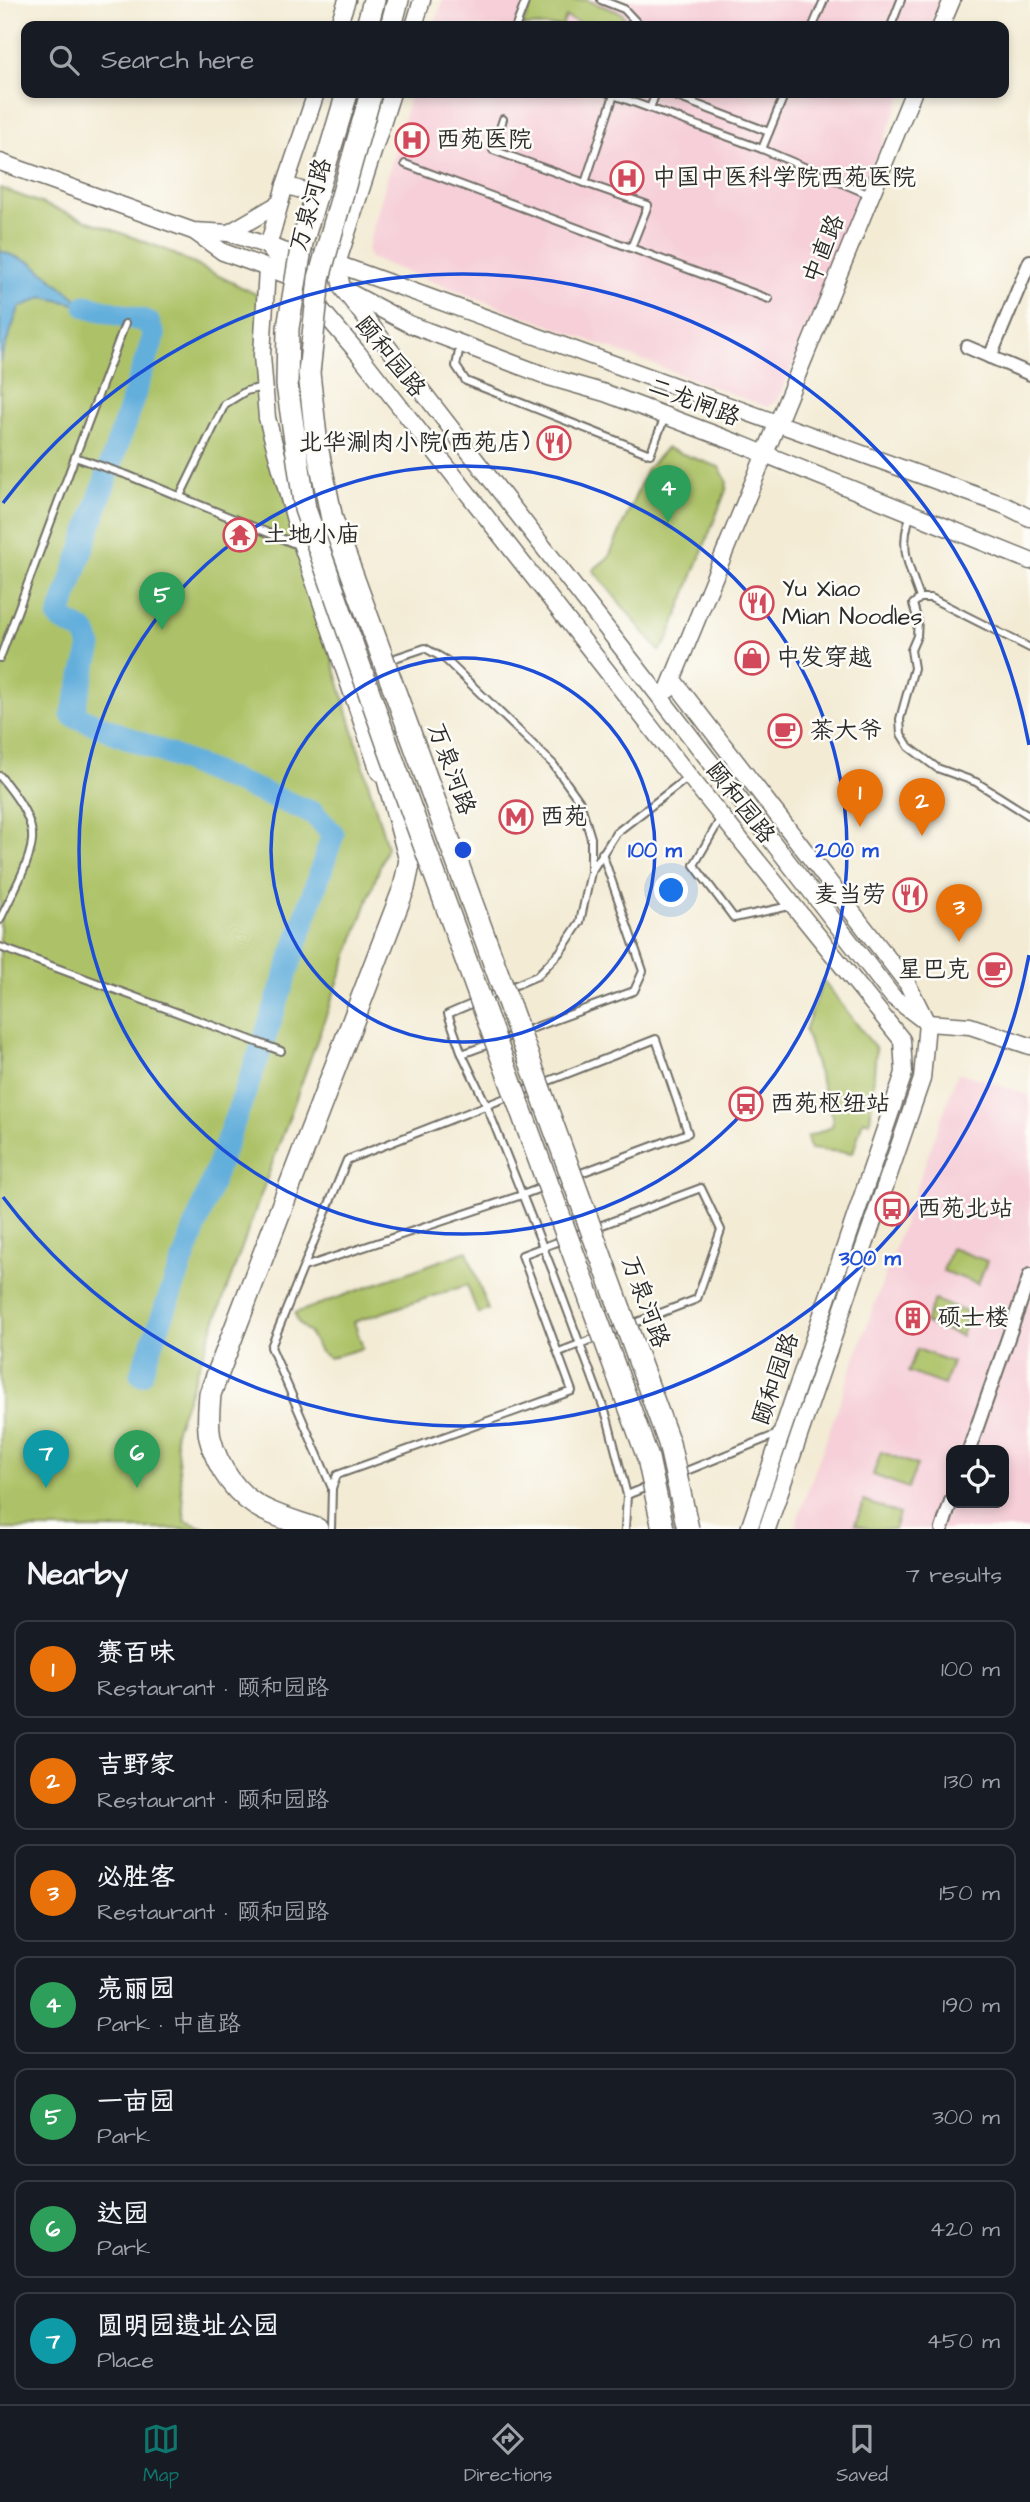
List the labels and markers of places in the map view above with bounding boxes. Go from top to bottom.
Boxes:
hospital icon: 西苑医院 [393,121,431,159]
place label: 西苑医院 [436,123,532,157]
hospital icon: 中国中医科学院西苑医院 [608,159,646,197]
place label: 中国中医科学院西苑医院 [652,161,916,195]
restaurant icon: 北华涮肉小院(西苑店) [535,424,573,462]
place label: 北华涮肉小院(西苑店) [298,426,530,460]
pin: 4 [645,465,691,523]
temple icon: 土地小庙 [221,516,259,554]
place label: 土地小庙 [264,518,360,552]
pin: 5 [139,572,185,630]
place label: Yu Xiao Mian Noodles [782,572,922,634]
restaurant icon: Yu Xiao Mian Noodles [738,584,776,622]
shop icon: 中发穿越 [733,639,771,677]
place label: 中发穿越 [776,641,872,675]
cafe icon: 茶大爷 [766,712,804,750]
place label: 茶大爷 [810,714,882,748]
pin: 1 [837,769,883,827]
pin: 2 [899,778,945,836]
metro station icon: 西苑 [497,798,535,836]
place label: 西苑 [540,800,588,834]
centre of rings [451,838,475,862]
restaurant icon: 麦当劳 [891,876,929,914]
place label: 麦当劳 [814,878,886,912]
pin: 3 [936,884,982,942]
cafe icon: 星巴克 [976,951,1014,989]
place label: 星巴克 [898,953,970,987]
bus stop icon: 西苑枢纽站 [727,1085,765,1123]
place label: 西苑枢纽站 [770,1087,890,1121]
bus stop icon: 西苑北站 [873,1190,911,1228]
place label: 西苑北站 [917,1192,1013,1226]
building icon: 硕士楼 [894,1299,932,1337]
place label: 硕士楼 [937,1301,1009,1335]
pin: 7 [23,1430,69,1488]
pin: 6 [114,1430,160,1488]

